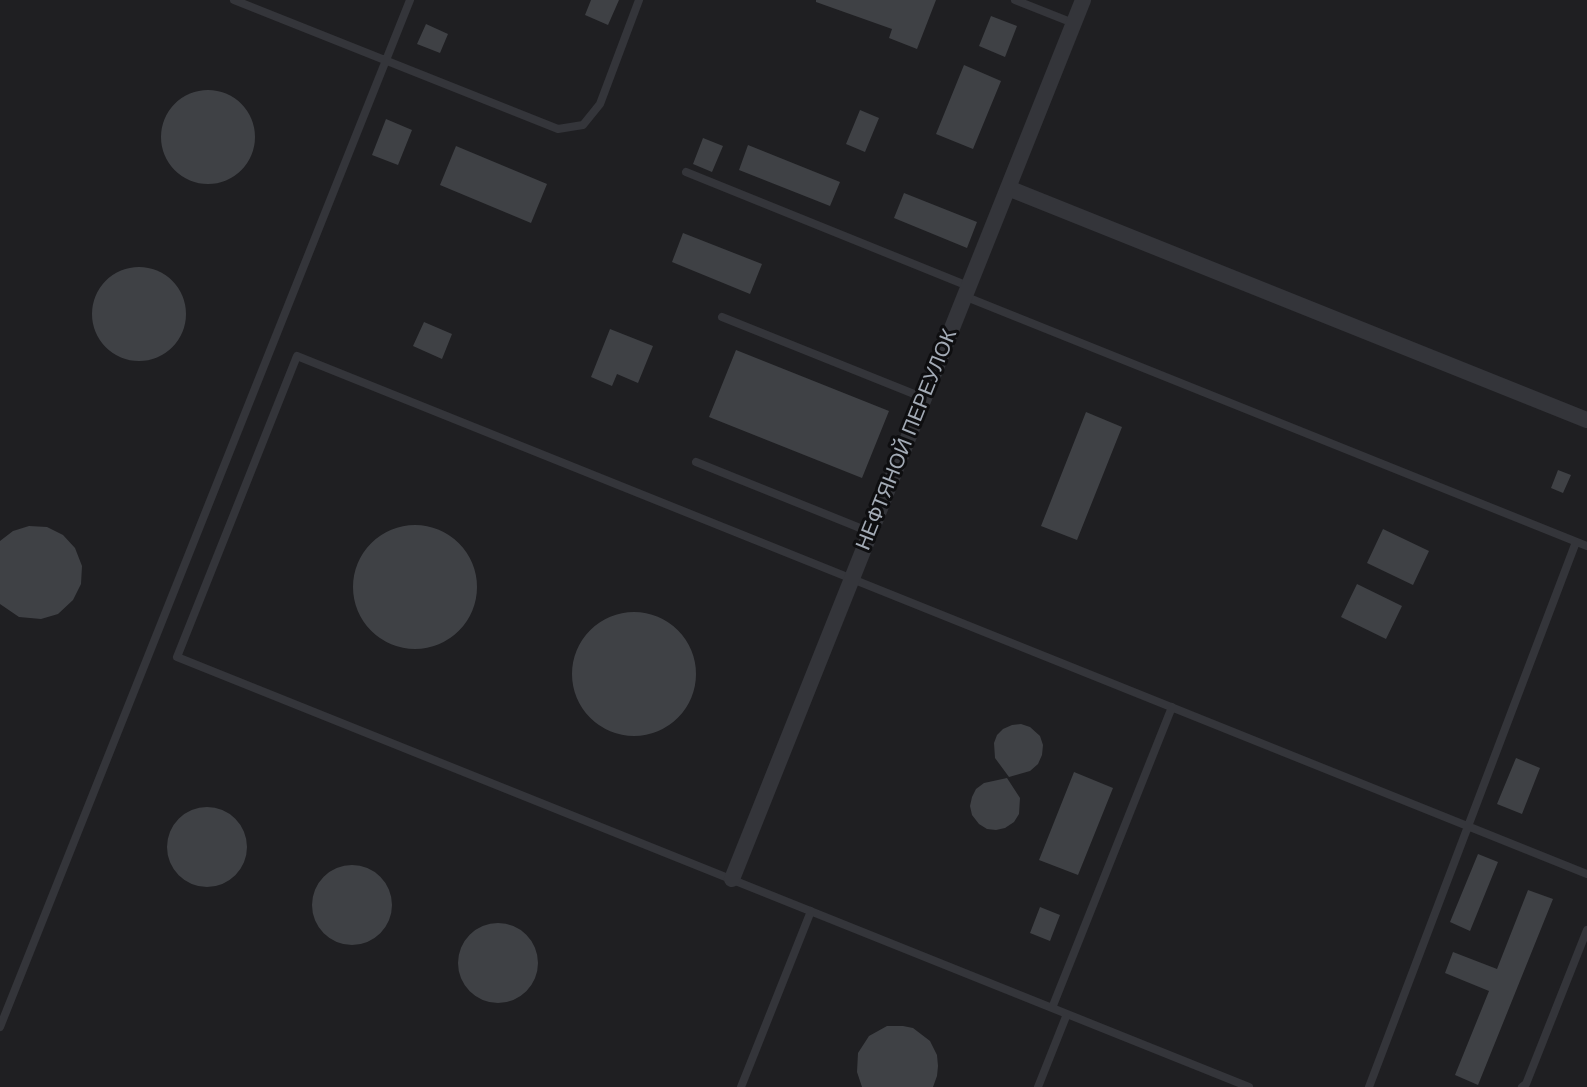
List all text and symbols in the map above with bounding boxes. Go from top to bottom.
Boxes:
street label: НЕФТЯНОЙ ПЕРЕУЛОК [851,326,963,554]

